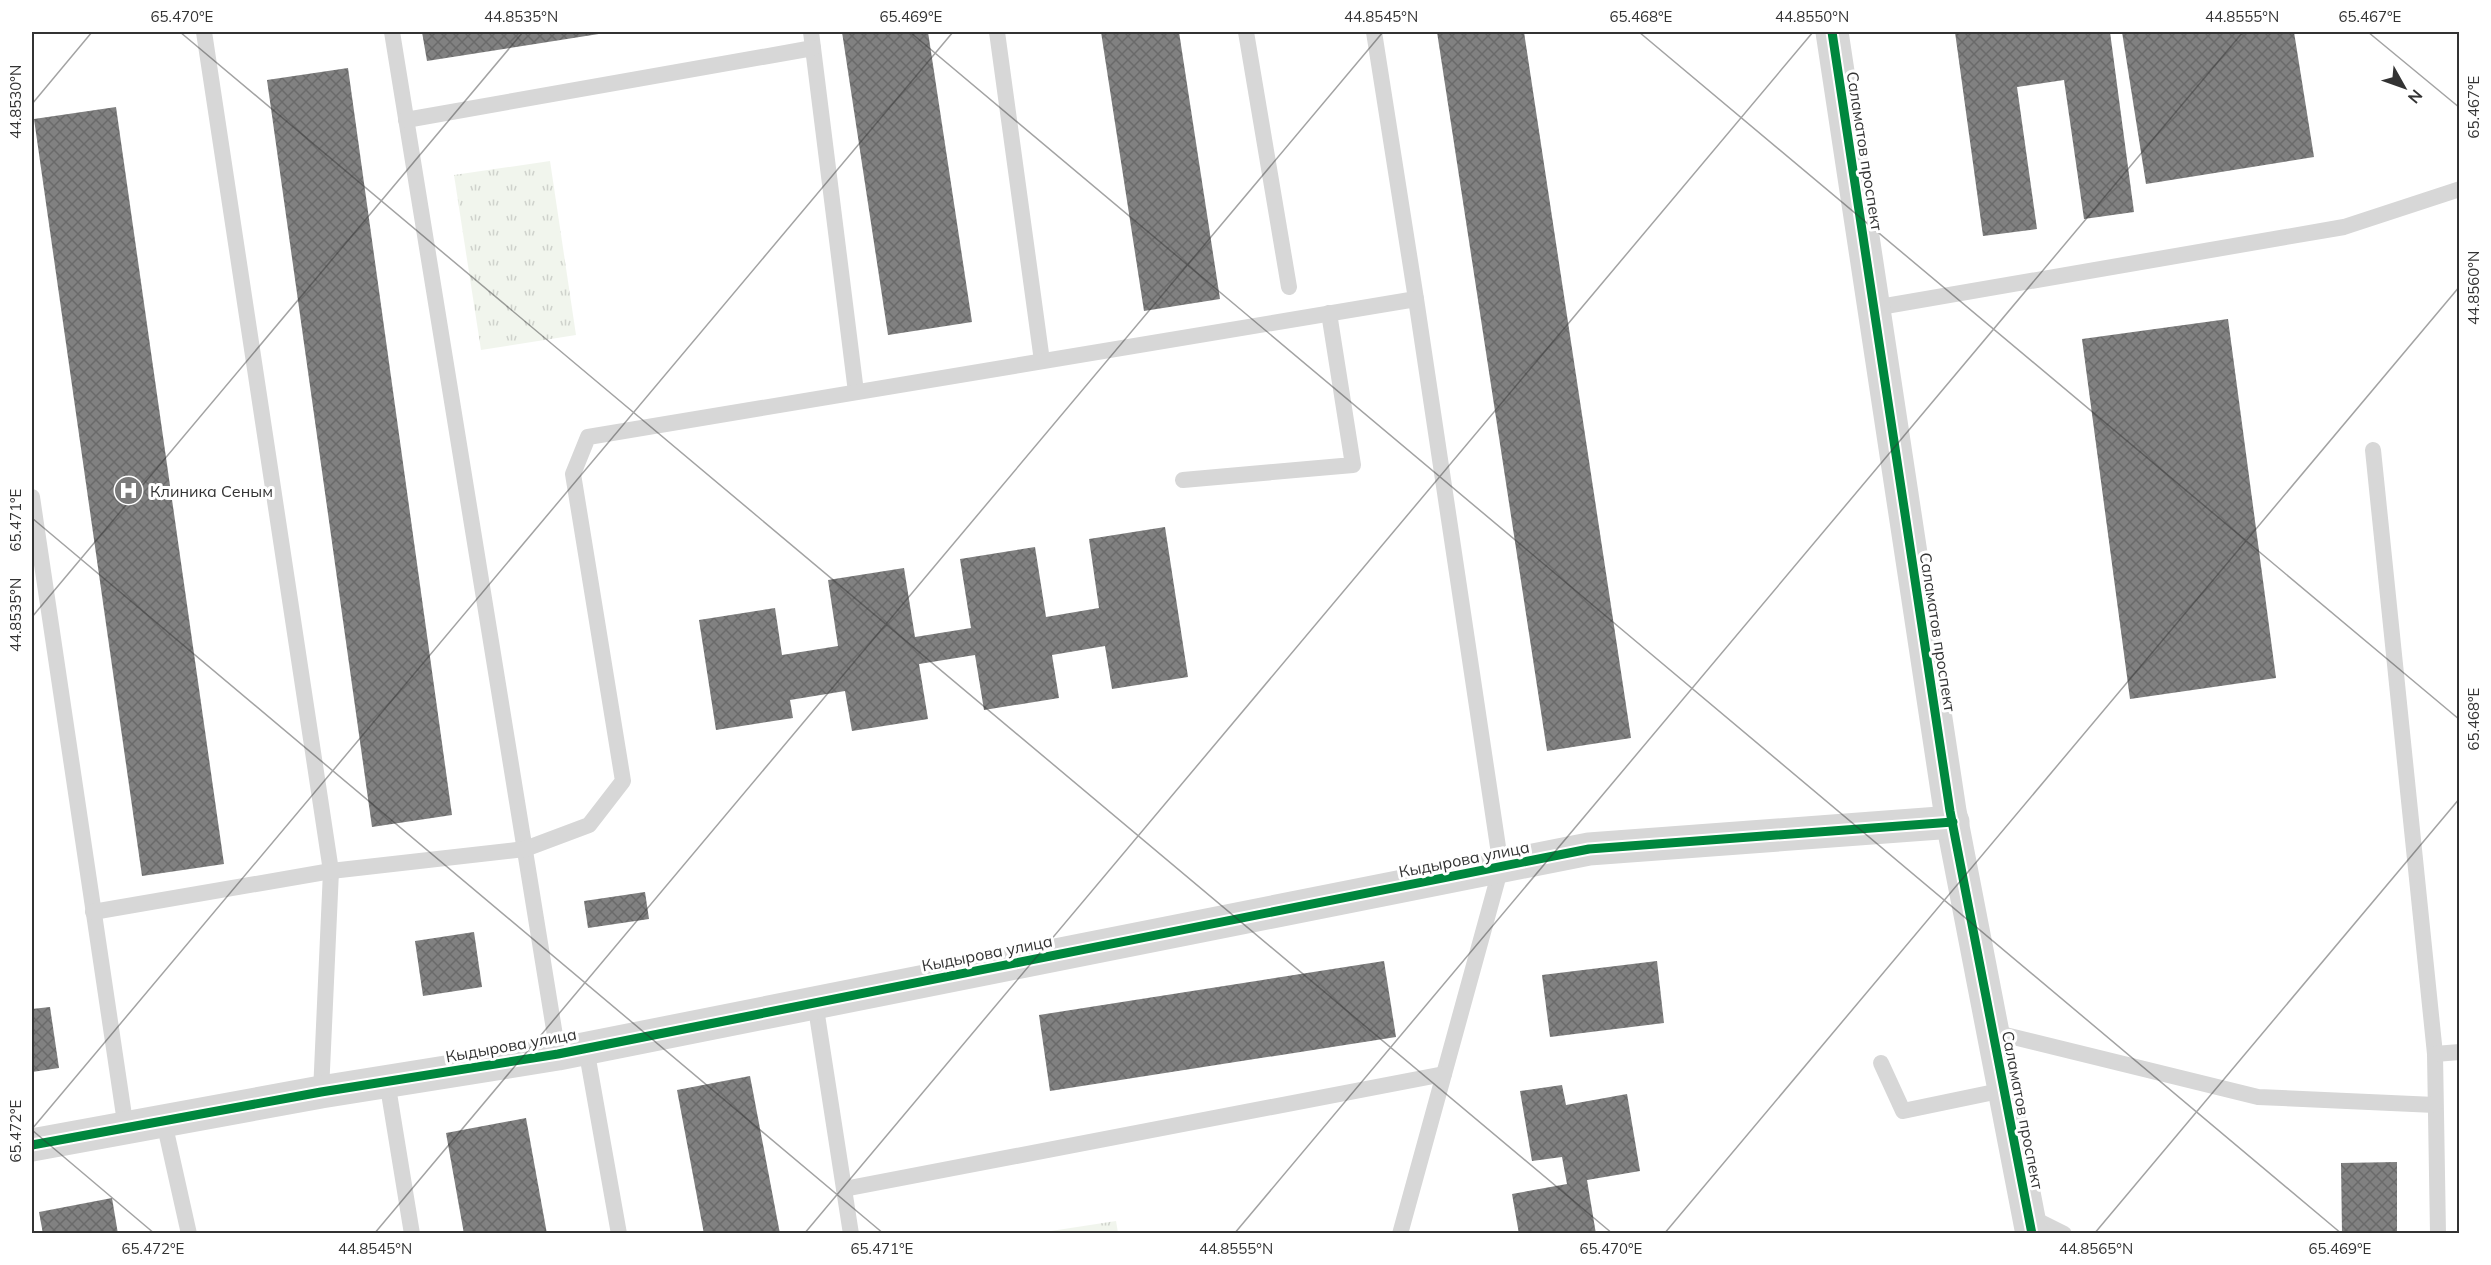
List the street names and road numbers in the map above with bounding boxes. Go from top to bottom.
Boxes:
street label: Саламатов проспект [1843,70,1888,233]
street label: Саламатов проспект [1916,551,1961,714]
street label: Кыдырова улица [1397,837,1531,881]
street label: Кыдырова улица [920,931,1054,975]
street label: Кыдырова улица [444,1024,578,1066]
street label: Саламатов проспект [1998,1029,2048,1192]

